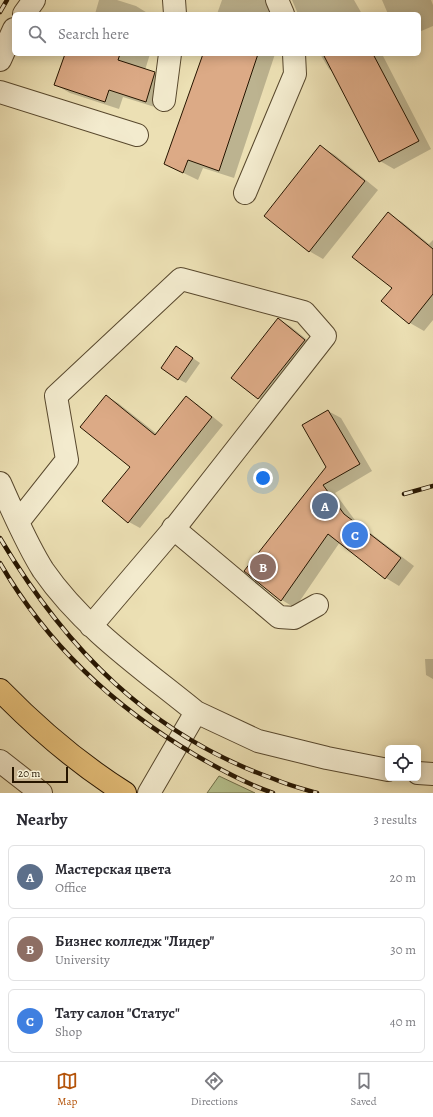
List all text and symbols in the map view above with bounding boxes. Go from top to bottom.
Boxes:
search box [12,12,421,56]
icon: search [26,23,48,45]
text: Search here [58,24,129,44]
your location [253,468,273,488]
pin: A [312,491,338,521]
pin: C [342,520,368,550]
pin: B [250,552,276,582]
map controls [385,745,421,781]
button: locate [385,745,421,781]
scale bar [12,765,68,784]
text: 20 m [18,766,40,781]
text: Nearby [16,808,67,831]
text: 3 results [373,811,417,828]
text: Мастерская цвета [55,859,171,879]
text: A [26,869,34,886]
text: 20 m [390,869,416,886]
text: Office [55,879,87,896]
text: Бизнес колледж "Лидер" [55,931,214,951]
text: B [26,941,34,958]
text: 30 m [390,941,416,958]
text: University [55,951,110,968]
text: Тату салон "Статус" [55,1003,180,1023]
text: C [26,1013,34,1030]
text: 40 m [390,1013,416,1030]
text: Shop [55,1023,82,1040]
tab: Map [56,1070,78,1109]
tab: Directions [191,1070,238,1109]
tab: Saved [351,1070,377,1109]

